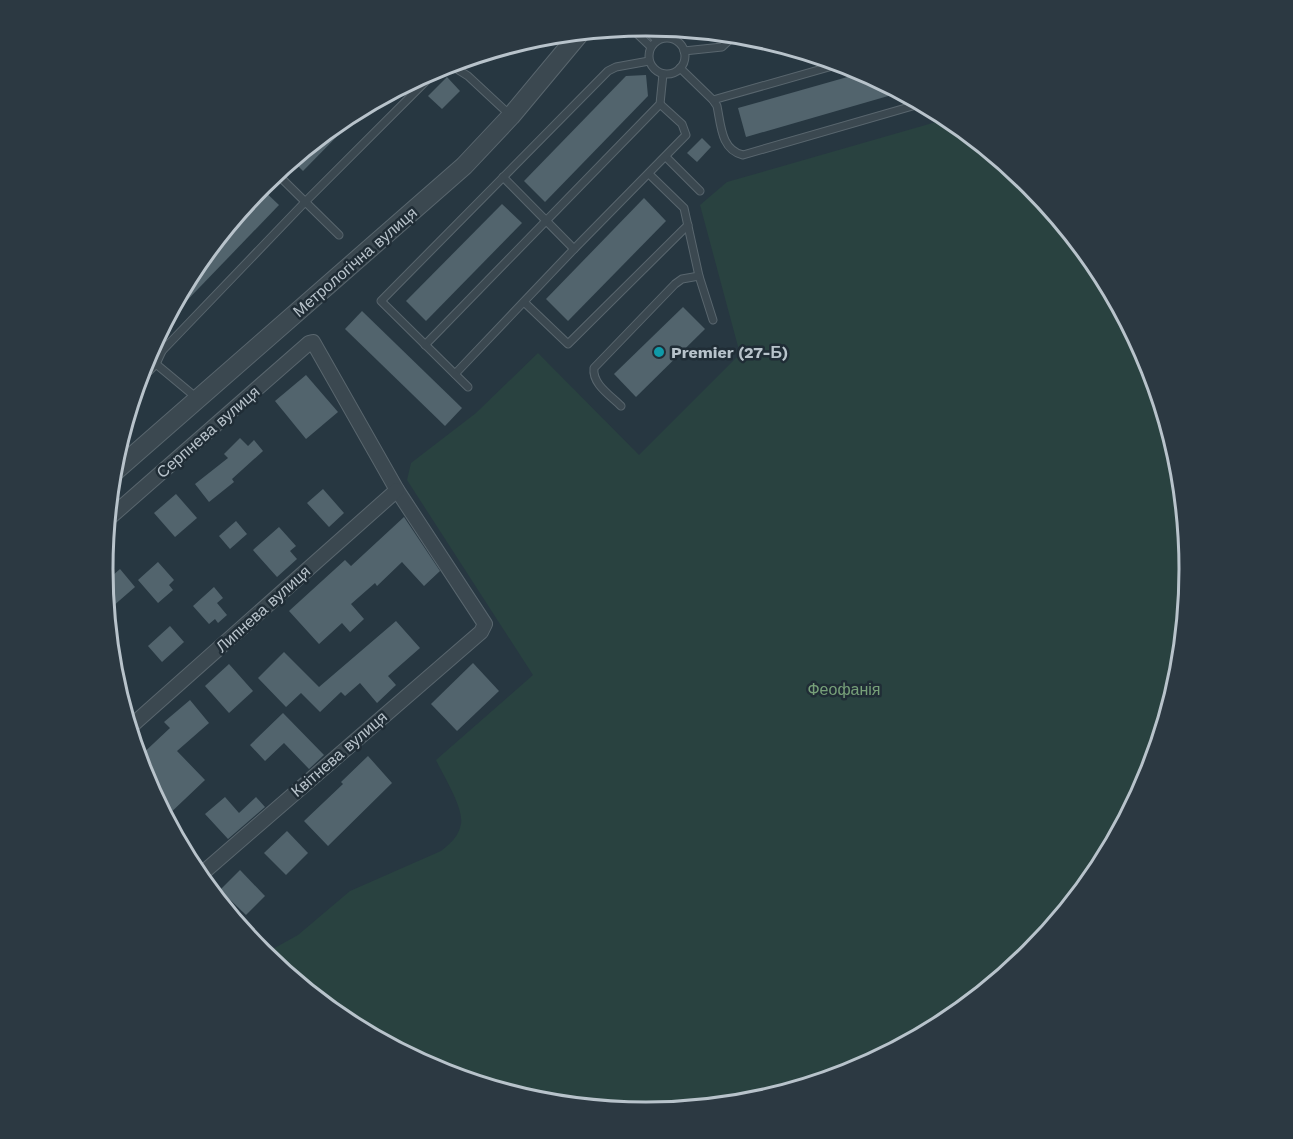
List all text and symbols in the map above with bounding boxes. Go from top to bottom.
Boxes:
street label: Метрологічна вулиця [289,203,421,321]
place label: Premier (27-Б) [671,343,788,362]
marker: Premier (27-Б) [652,345,666,359]
street label: Серпнева вулиця [153,382,263,482]
street label: Липнева вулиця [212,562,314,656]
park label: Феофанія [807,680,881,699]
street label: Квітнева вулиця [287,707,391,801]

